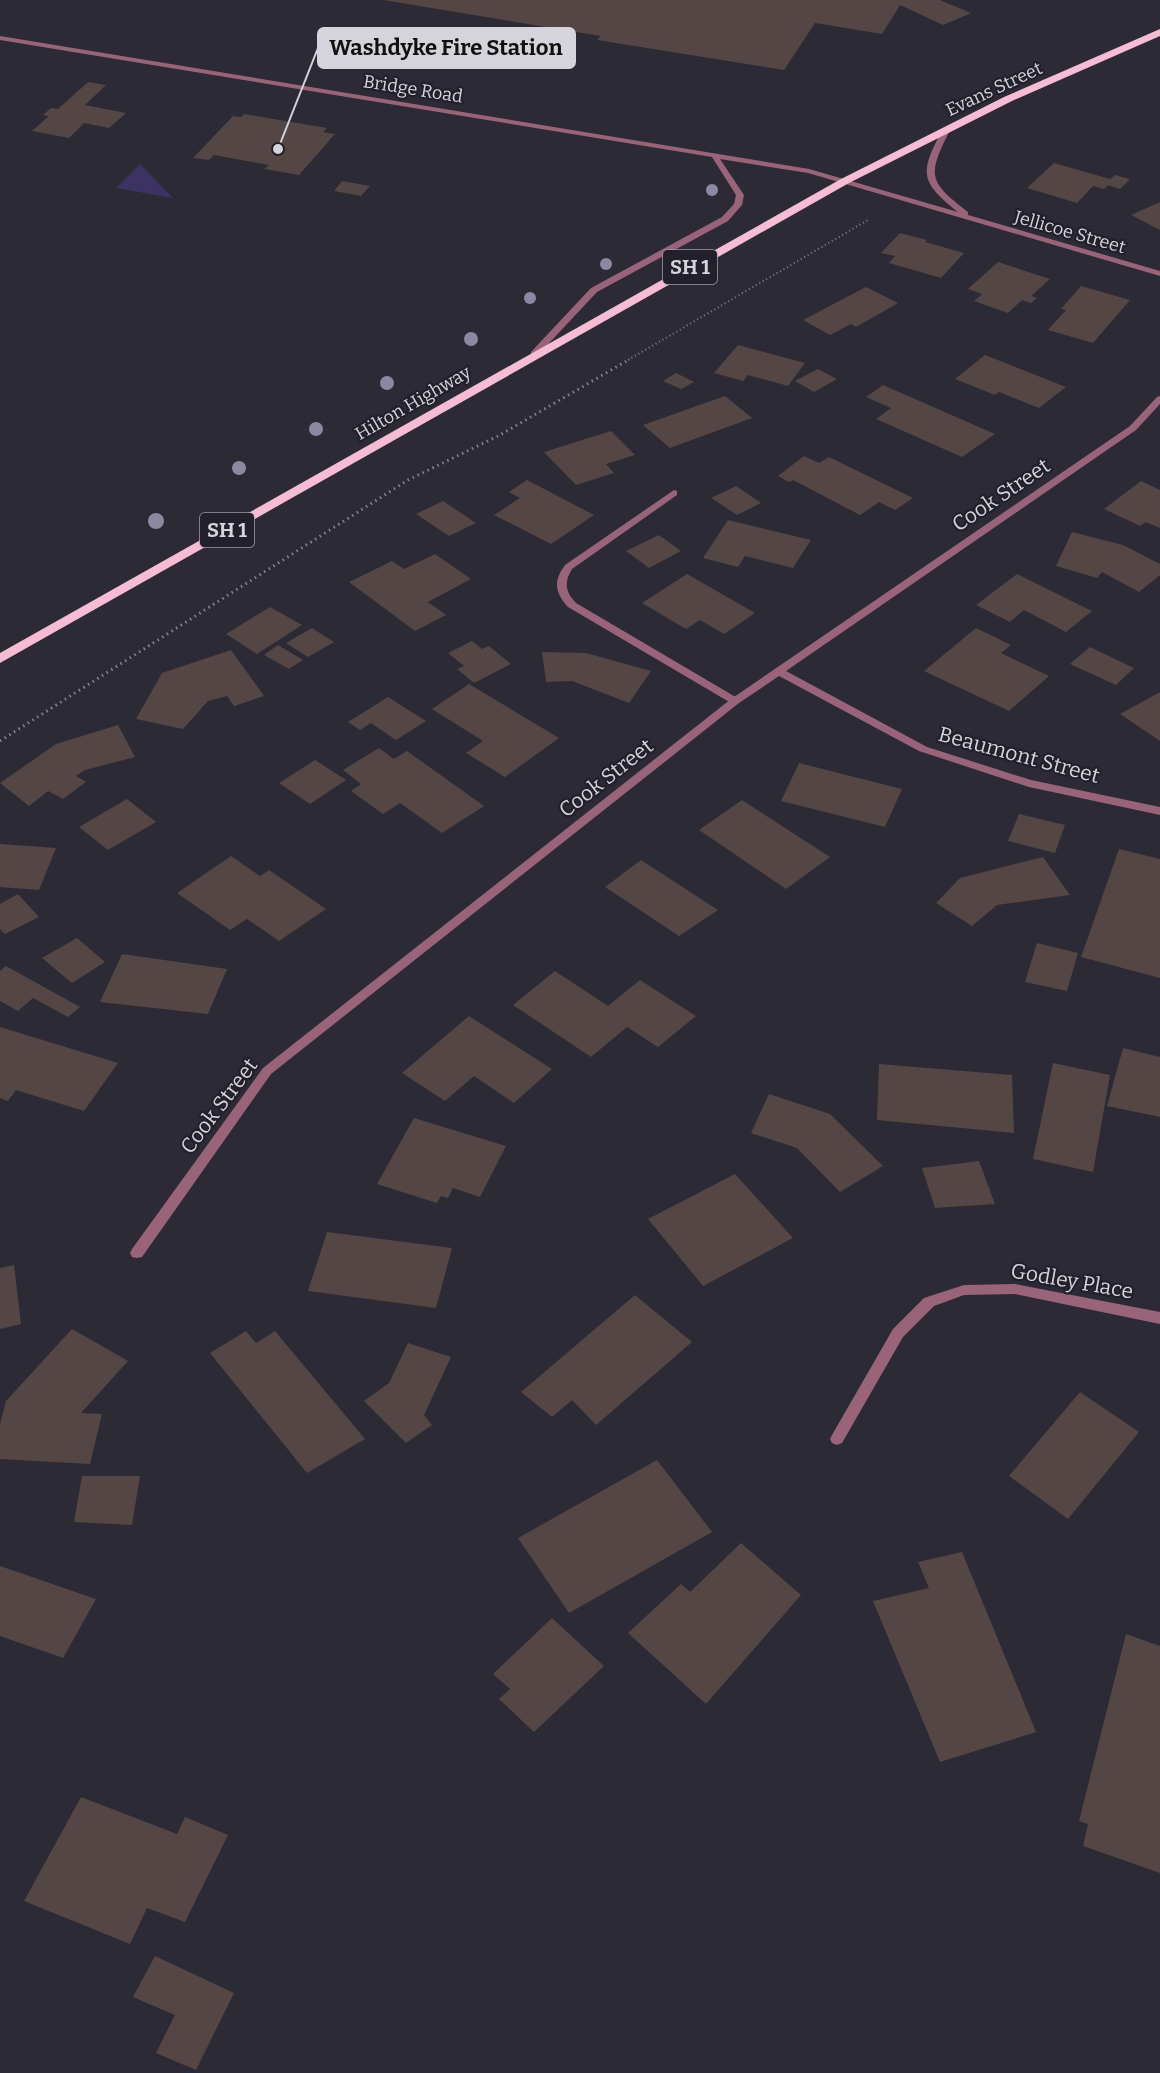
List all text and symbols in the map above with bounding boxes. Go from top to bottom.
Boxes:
callout: Washdyke Fire Station [318,28,575,68]
text: Washdyke Fire Station [329,34,563,61]
street label: Evans Street [942,57,1046,121]
street label: Bridge Road [362,70,465,108]
street label: Jellicoe Street [1011,205,1129,259]
road number: SH 1 [663,250,717,284]
street label: Hilton Highway [351,361,475,445]
street label: Cook Street [947,453,1055,537]
road number: SH 1 [200,513,254,547]
street label: Beaumont Street [936,721,1103,789]
street label: Cook Street [554,733,659,823]
street label: Cook Street [175,1053,263,1159]
street label: Godley Place [1009,1257,1135,1305]

